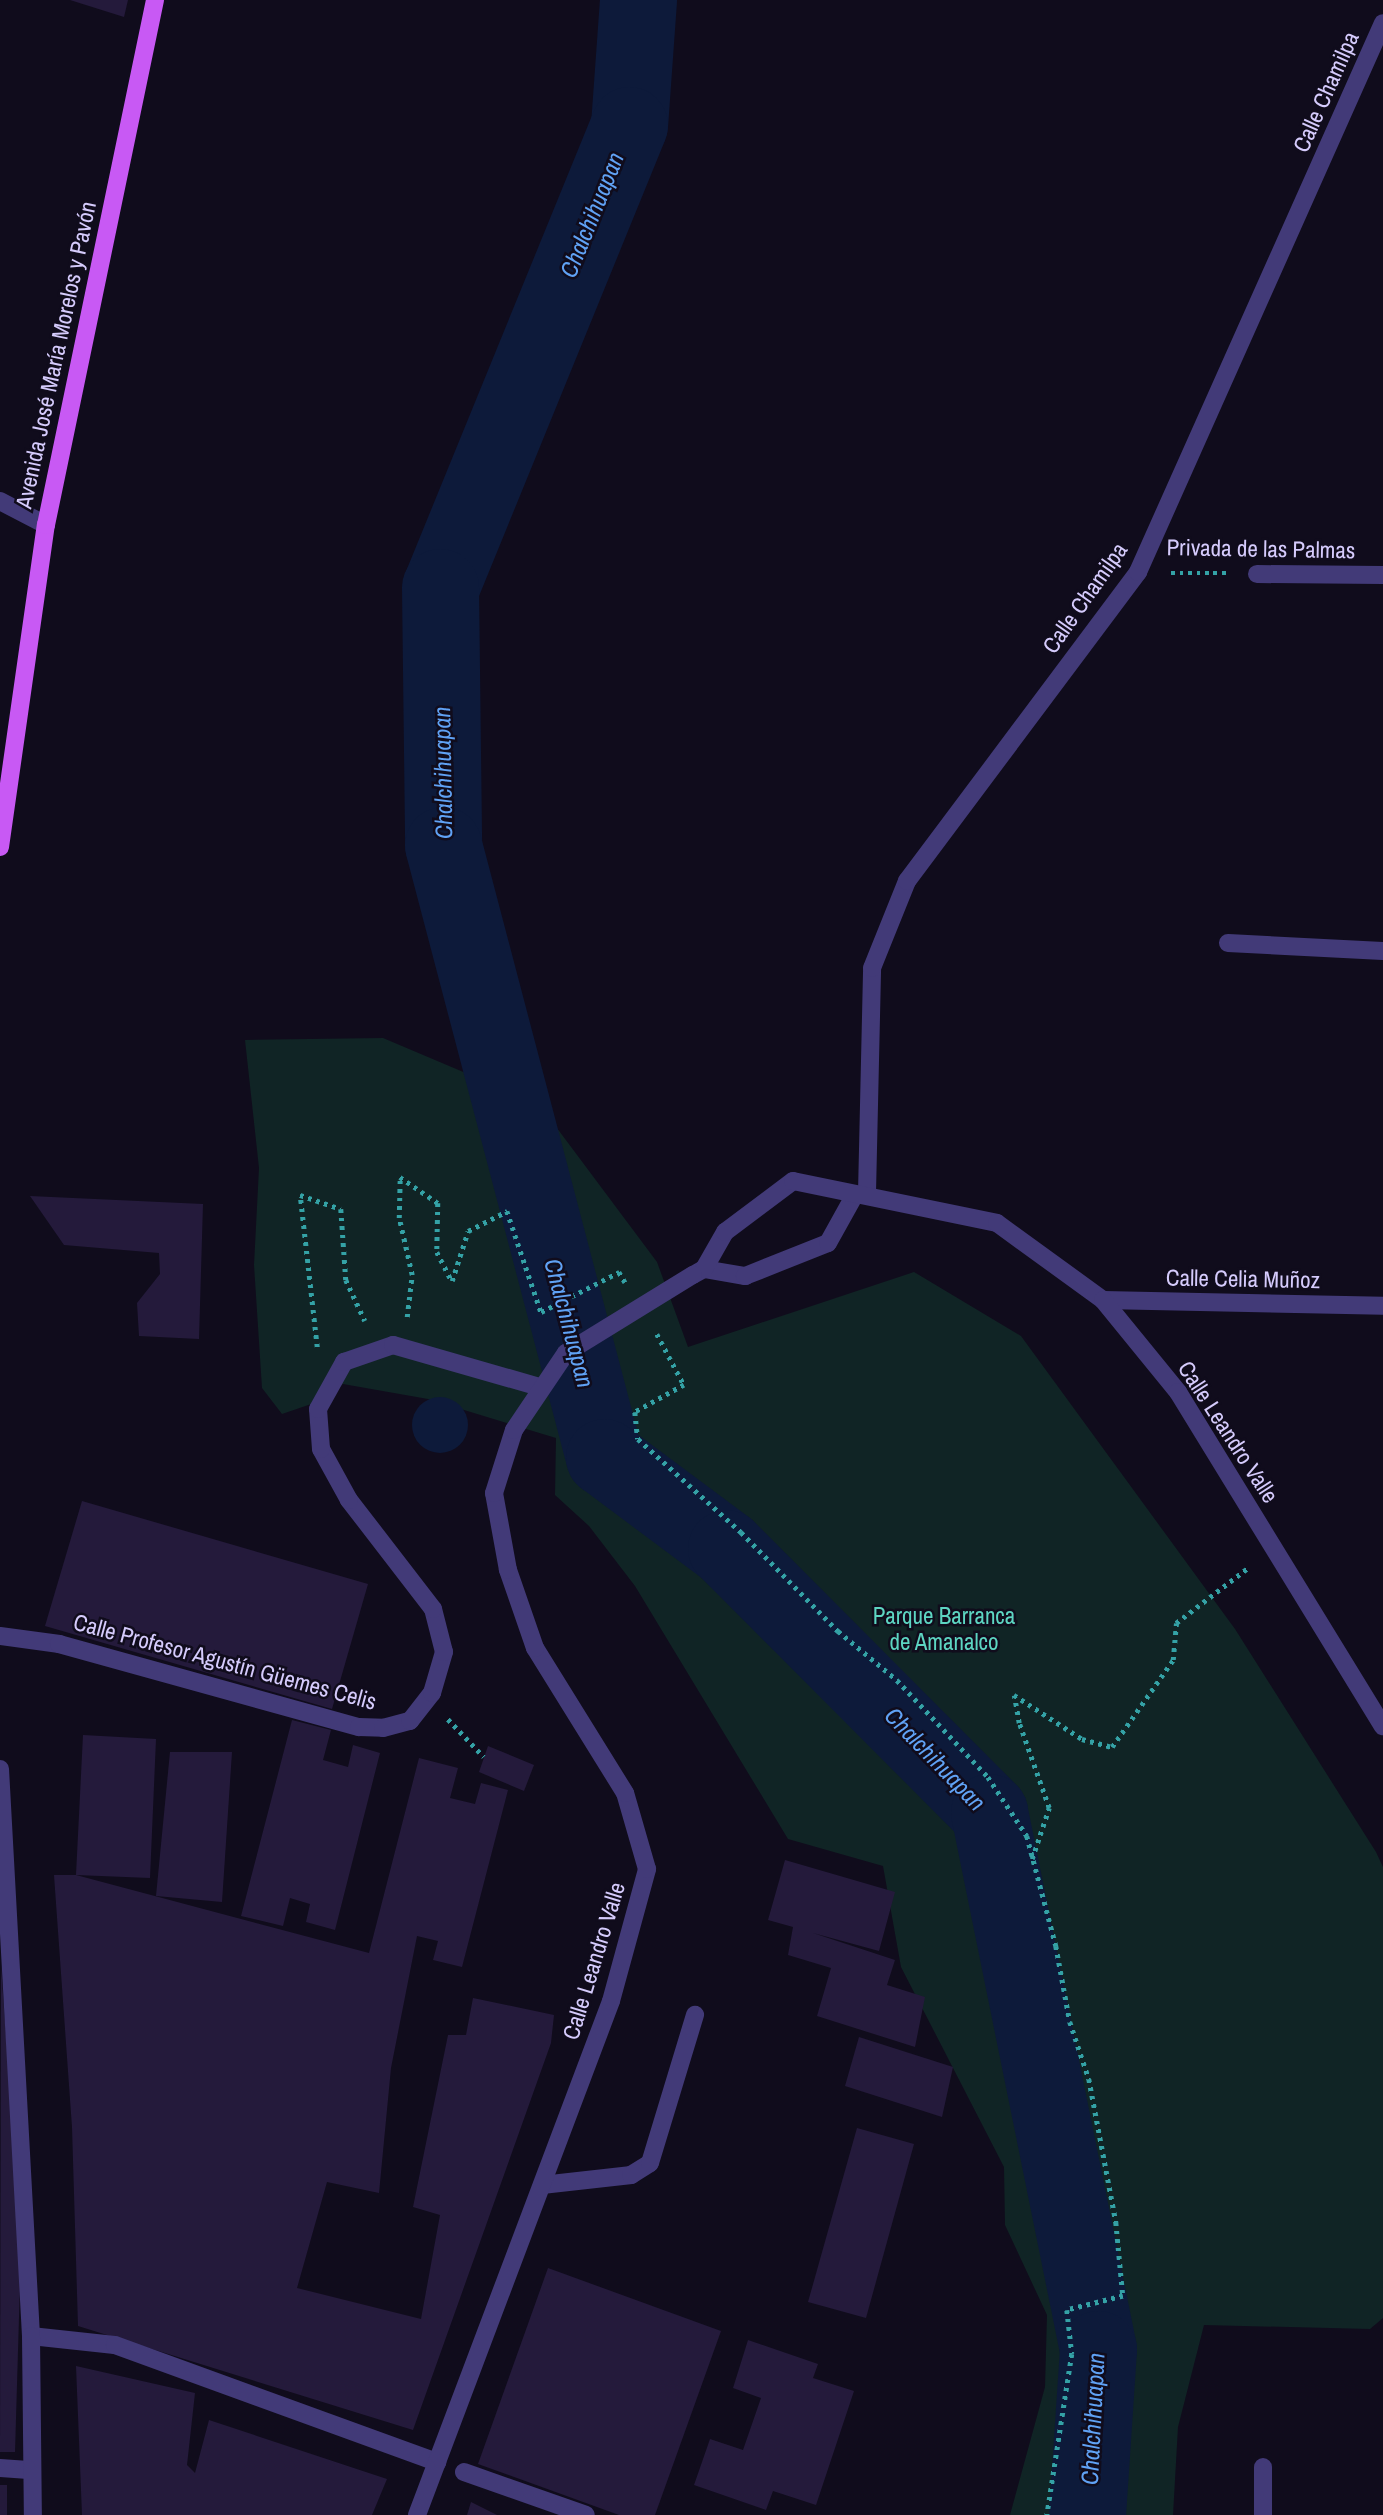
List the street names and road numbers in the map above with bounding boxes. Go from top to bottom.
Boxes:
street label: Calle Chamilpa [1287,28,1365,156]
street label: Avenida José María Morelos y Pavón [10,199,102,511]
street label: Privada de las Palmas [1166,534,1356,564]
street label: Calle Chamilpa [1037,537,1133,659]
street label: Calle Celia Muñoz [1166,1264,1320,1294]
street label: Calle Leandro Valle [1172,1356,1284,1508]
street label: Calle Profesor Agustín Güemes Celis [70,1608,380,1716]
street label: Calle Leandro Valle [557,1879,631,2043]

